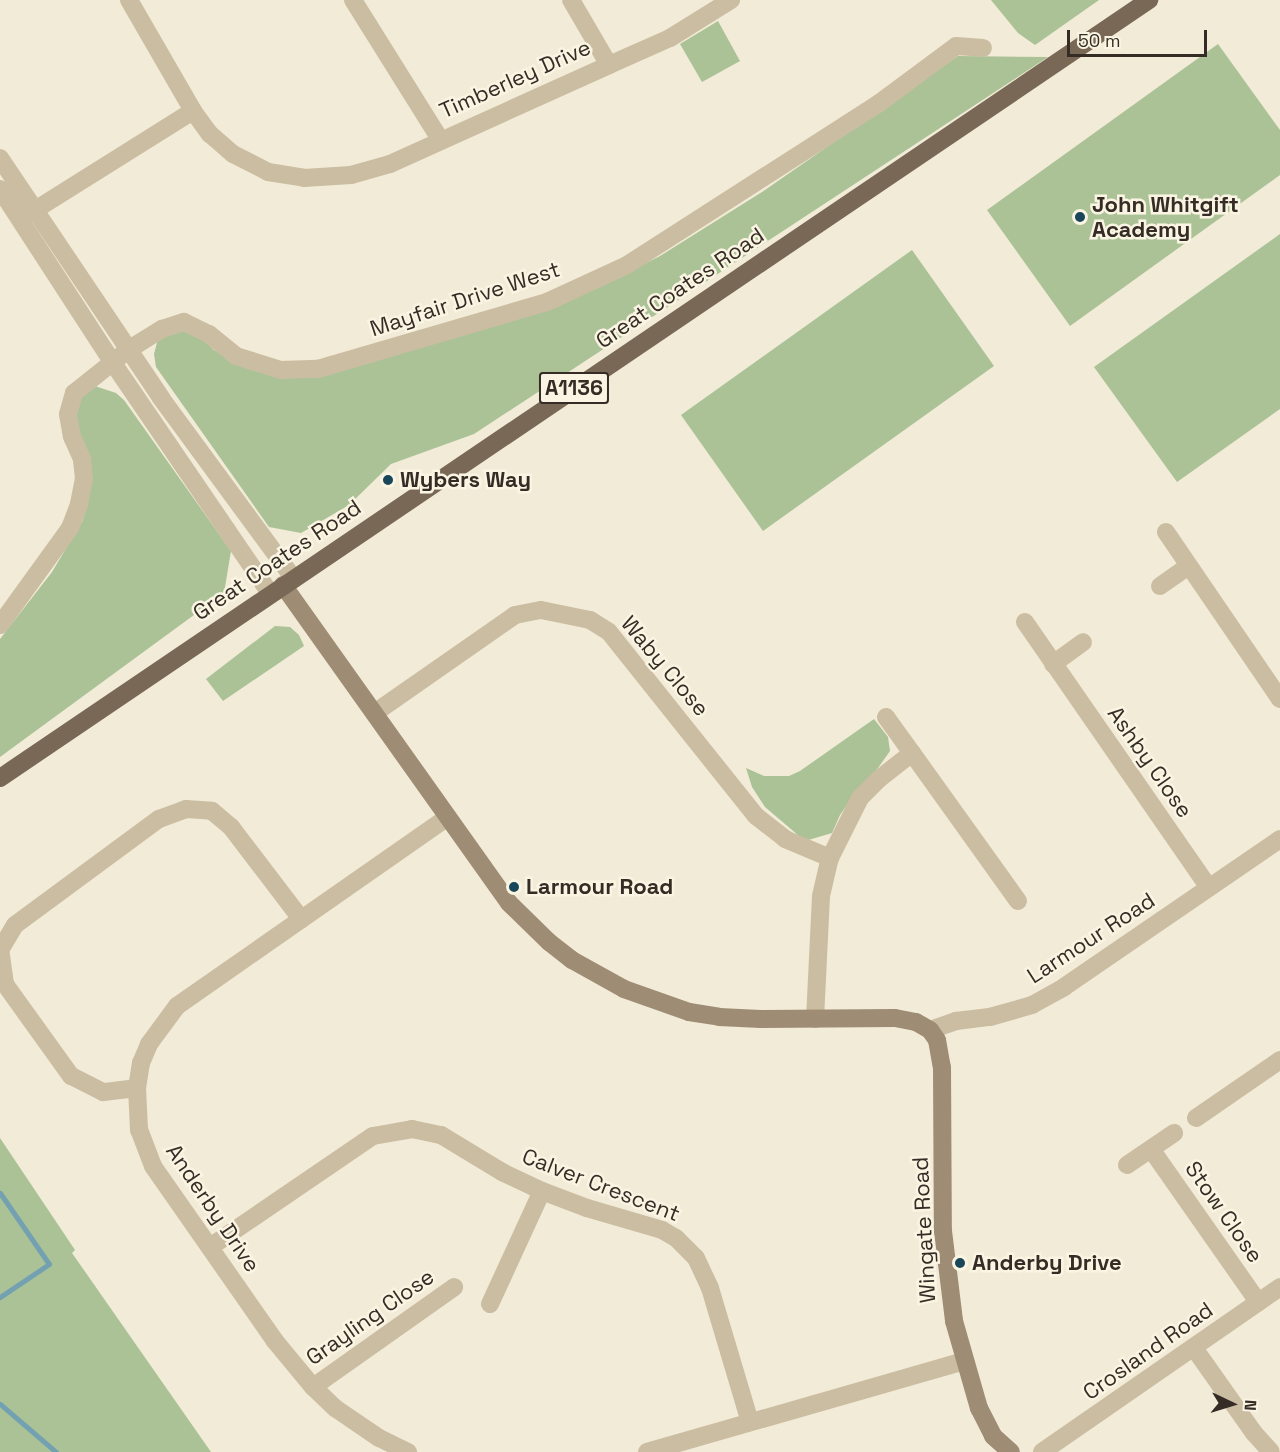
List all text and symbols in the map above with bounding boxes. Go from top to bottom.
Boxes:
scale bar [1070,18,1210,56]
text: 50 m [1078,29,1120,52]
street label: Timberley Drive [435,34,595,124]
place label: John Whitgift Academy [1092,191,1239,242]
marker: John Whitgift Academy [1073,210,1087,224]
street label: Great Coates Road [591,222,769,354]
street label: Mayfair Drive West [367,256,563,342]
road number: A1136 [538,370,610,406]
place label: Wybers Way [400,467,531,493]
marker: Wybers Way [381,473,395,487]
street label: Great Coates Road [188,494,366,626]
street label: Waby Close [615,611,715,721]
street label: Ashby Close [1102,701,1198,823]
place label: Larmour Road [526,874,673,900]
marker: Larmour Road [507,880,521,894]
street label: Larmour Road [1022,887,1160,989]
street label: Anderby Drive [160,1139,266,1277]
street label: Calver Crescent [518,1143,684,1227]
street label: Wingate Road [907,1156,941,1304]
street label: Stow Close [1179,1156,1269,1268]
place label: Anderby Drive [972,1250,1122,1276]
marker: Anderby Drive [953,1256,967,1270]
street label: Grayling Close [301,1263,439,1371]
street label: Crosland Road [1078,1296,1218,1406]
north arrow [1202,1374,1262,1434]
text: N [1240,1399,1261,1411]

